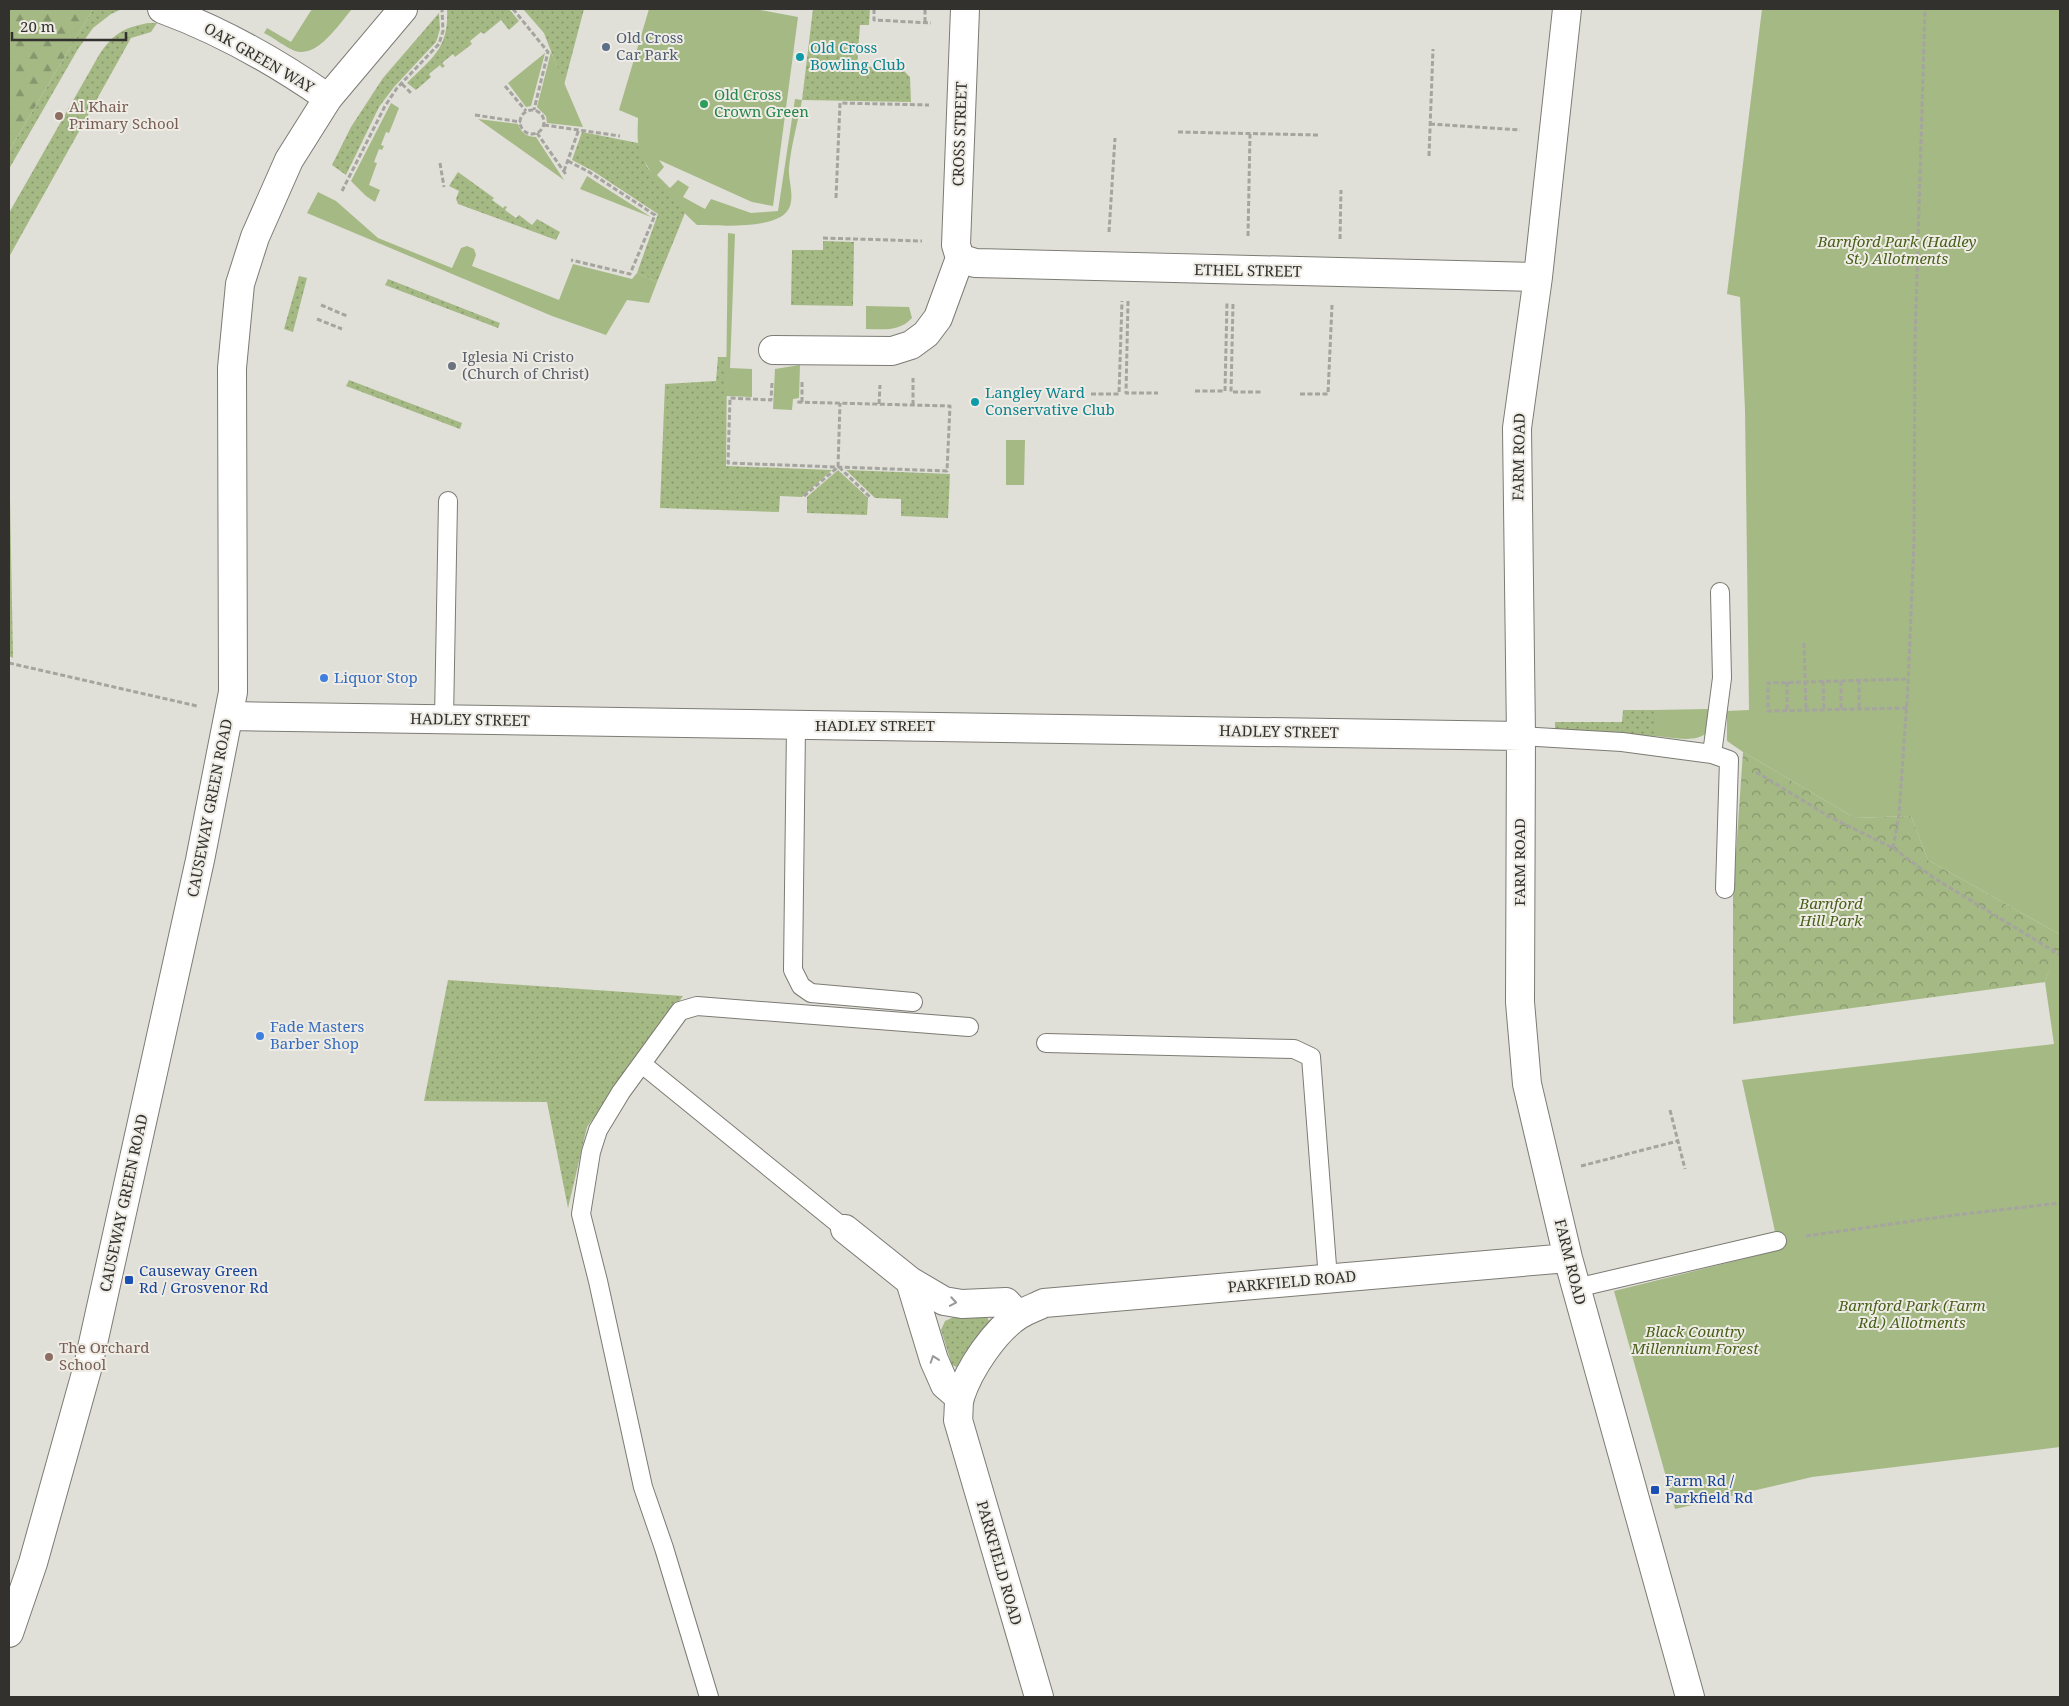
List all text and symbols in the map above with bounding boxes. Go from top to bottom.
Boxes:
scale bar [12,10,126,42]
text: 20 m [20,16,55,36]
street label: OAK GREEN WAY [201,17,319,97]
place label: Old Cross Car Park [616,27,684,64]
place label: Old Cross Bowling Club [810,37,905,74]
marker: Old Cross Car Park [600,41,612,53]
marker: Old Cross Bowling Club [794,51,806,63]
street label: CROSS STREET [947,81,971,187]
place label: Old Cross Crown Green [714,84,809,121]
place label: Al Khair Primary School [69,96,179,133]
marker: Old Cross Crown Green [698,98,710,110]
marker: Al Khair Primary School [53,110,65,122]
park label: Barnford Park (Hadley St.) Allotments [1817,231,1977,268]
street label: ETHEL STREET [1194,259,1302,281]
place label: Iglesia Ni Cristo (Church of Christ) [462,346,589,383]
marker: Iglesia Ni Cristo (Church of Christ) [446,360,458,372]
place label: Langley Ward Conservative Club [985,382,1115,419]
marker: Langley Ward Conservative Club [969,396,981,408]
street label: FARM ROAD [1507,413,1529,501]
place label: Liquor Stop [334,667,418,687]
marker: Liquor Stop [318,672,330,684]
street label: HADLEY STREET [410,708,530,730]
street label: HADLEY STREET [815,715,935,735]
street label: CAUSEWAY GREEN ROAD [182,717,236,899]
street label: HADLEY STREET [1219,720,1339,742]
street label: FARM ROAD [1509,818,1529,906]
park label: Barnford Hill Park [1798,893,1863,930]
place label: Fade Masters Barber Shop [270,1016,364,1053]
marker: Fade Masters Barber Shop [254,1030,266,1042]
street label: CAUSEWAY GREEN ROAD [94,1112,152,1294]
street label: FARM ROAD [1551,1217,1591,1307]
place label: Causeway Green Rd / Grosvenor Rd [139,1260,268,1297]
street label: PARKFIELD ROAD [1227,1265,1357,1297]
marker: Causeway Green Rd / Grosvenor Rd [123,1274,135,1286]
park label: Barnford Park (Farm Rd.) Allotments [1837,1295,1986,1332]
one-way arrow [949,1297,957,1307]
park label: Black Country Millennium Forest [1630,1321,1759,1358]
place label: The Orchard School [59,1337,149,1374]
marker: The Orchard School [43,1351,55,1363]
one-way arrow [930,1355,940,1363]
place label: Farm Rd / Parkfield Rd [1665,1470,1753,1507]
marker: Farm Rd / Parkfield Rd [1649,1484,1661,1496]
street label: PARKFIELD ROAD [973,1498,1027,1628]

